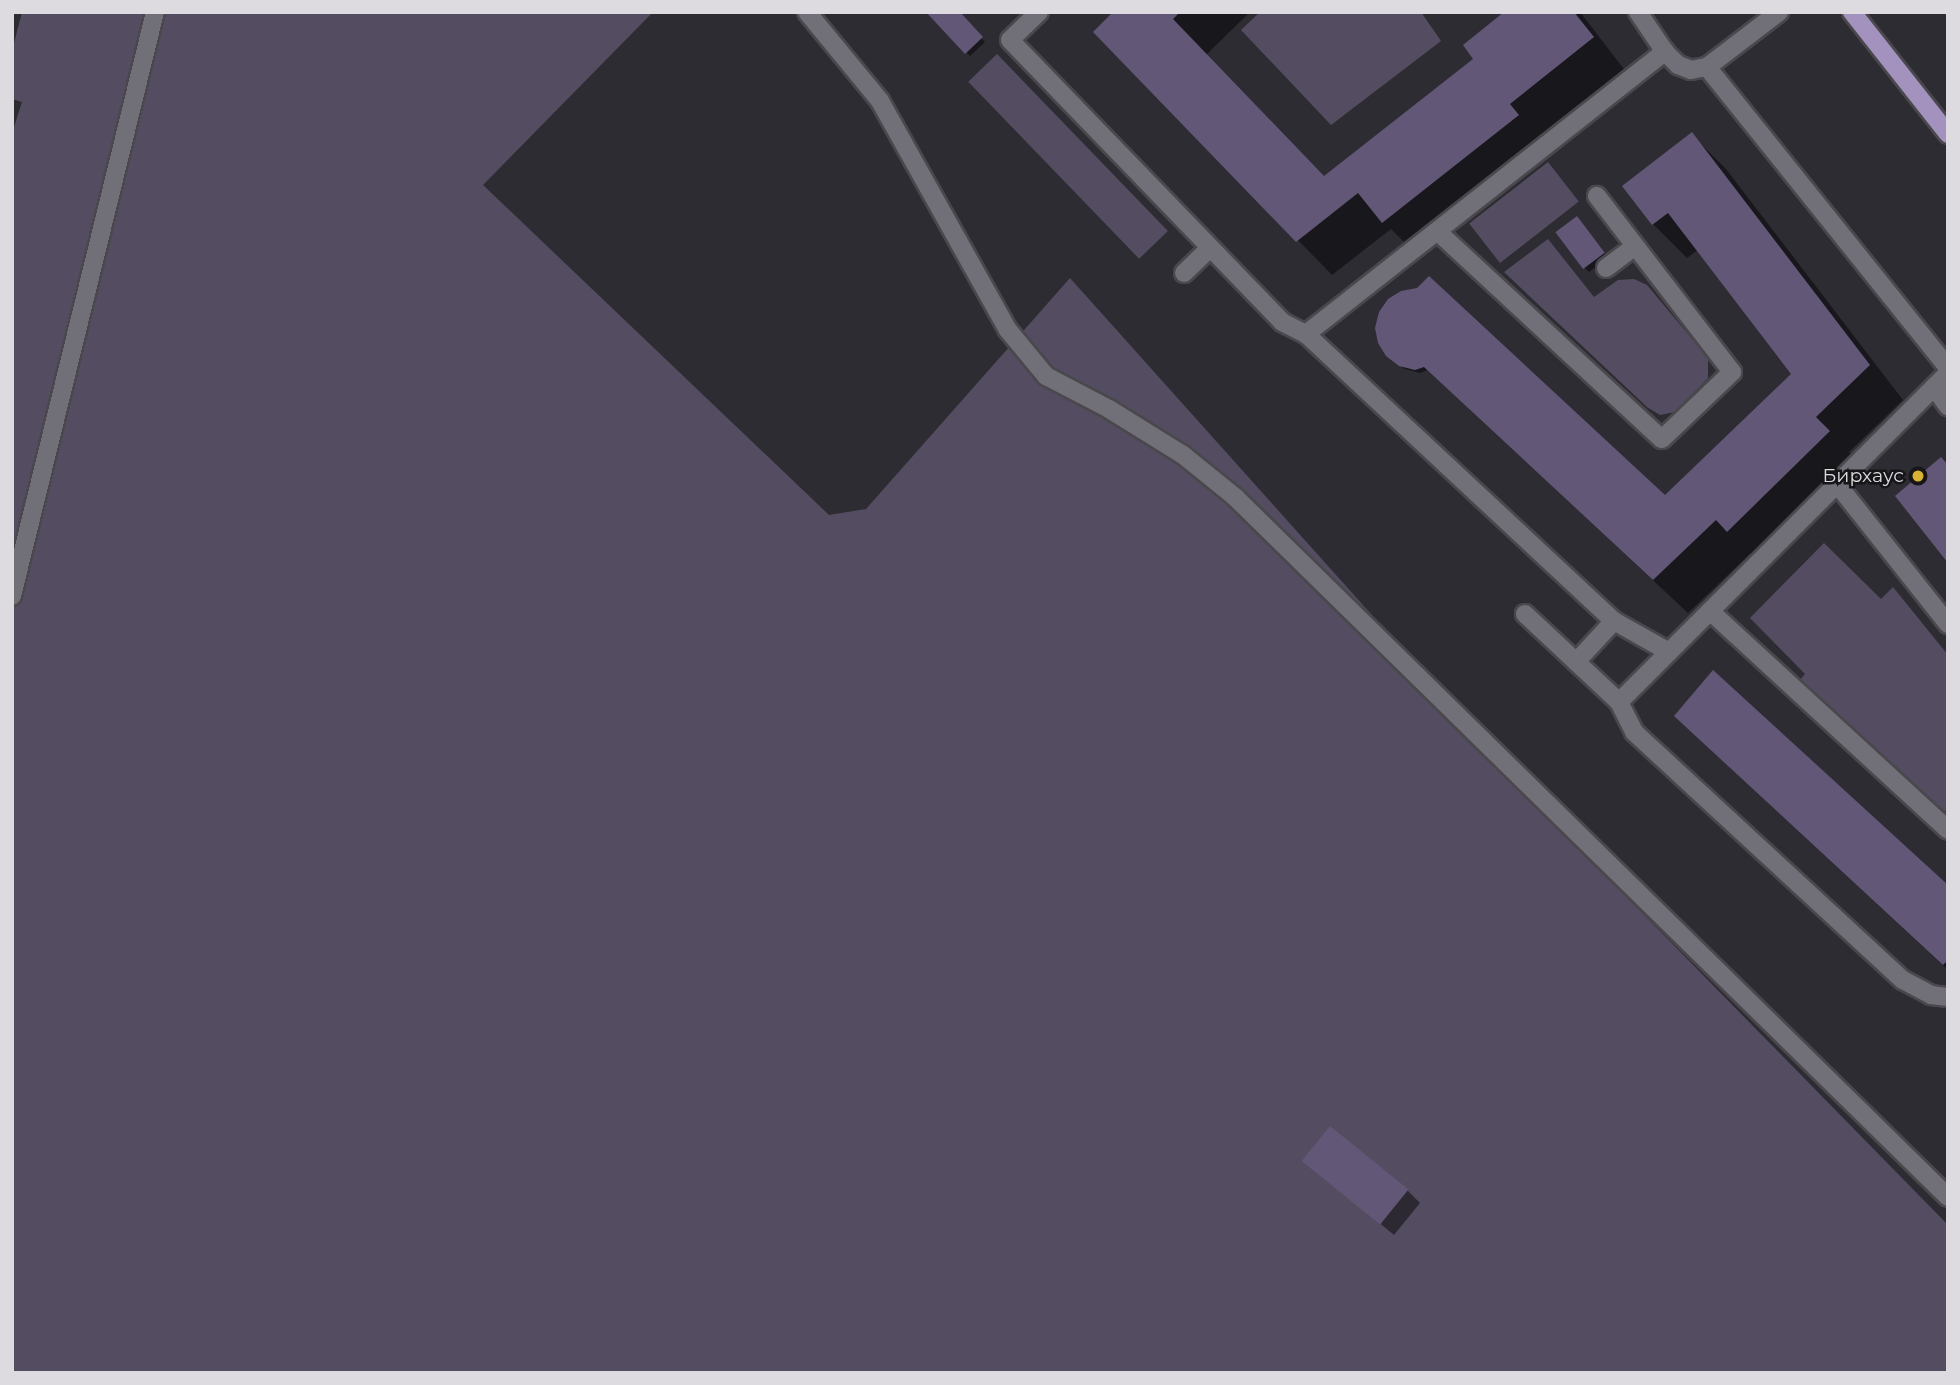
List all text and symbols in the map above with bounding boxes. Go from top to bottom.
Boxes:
place label: Бирхаус [1823,465,1904,487]
marker: Бирхаус [1910,468,1926,484]

